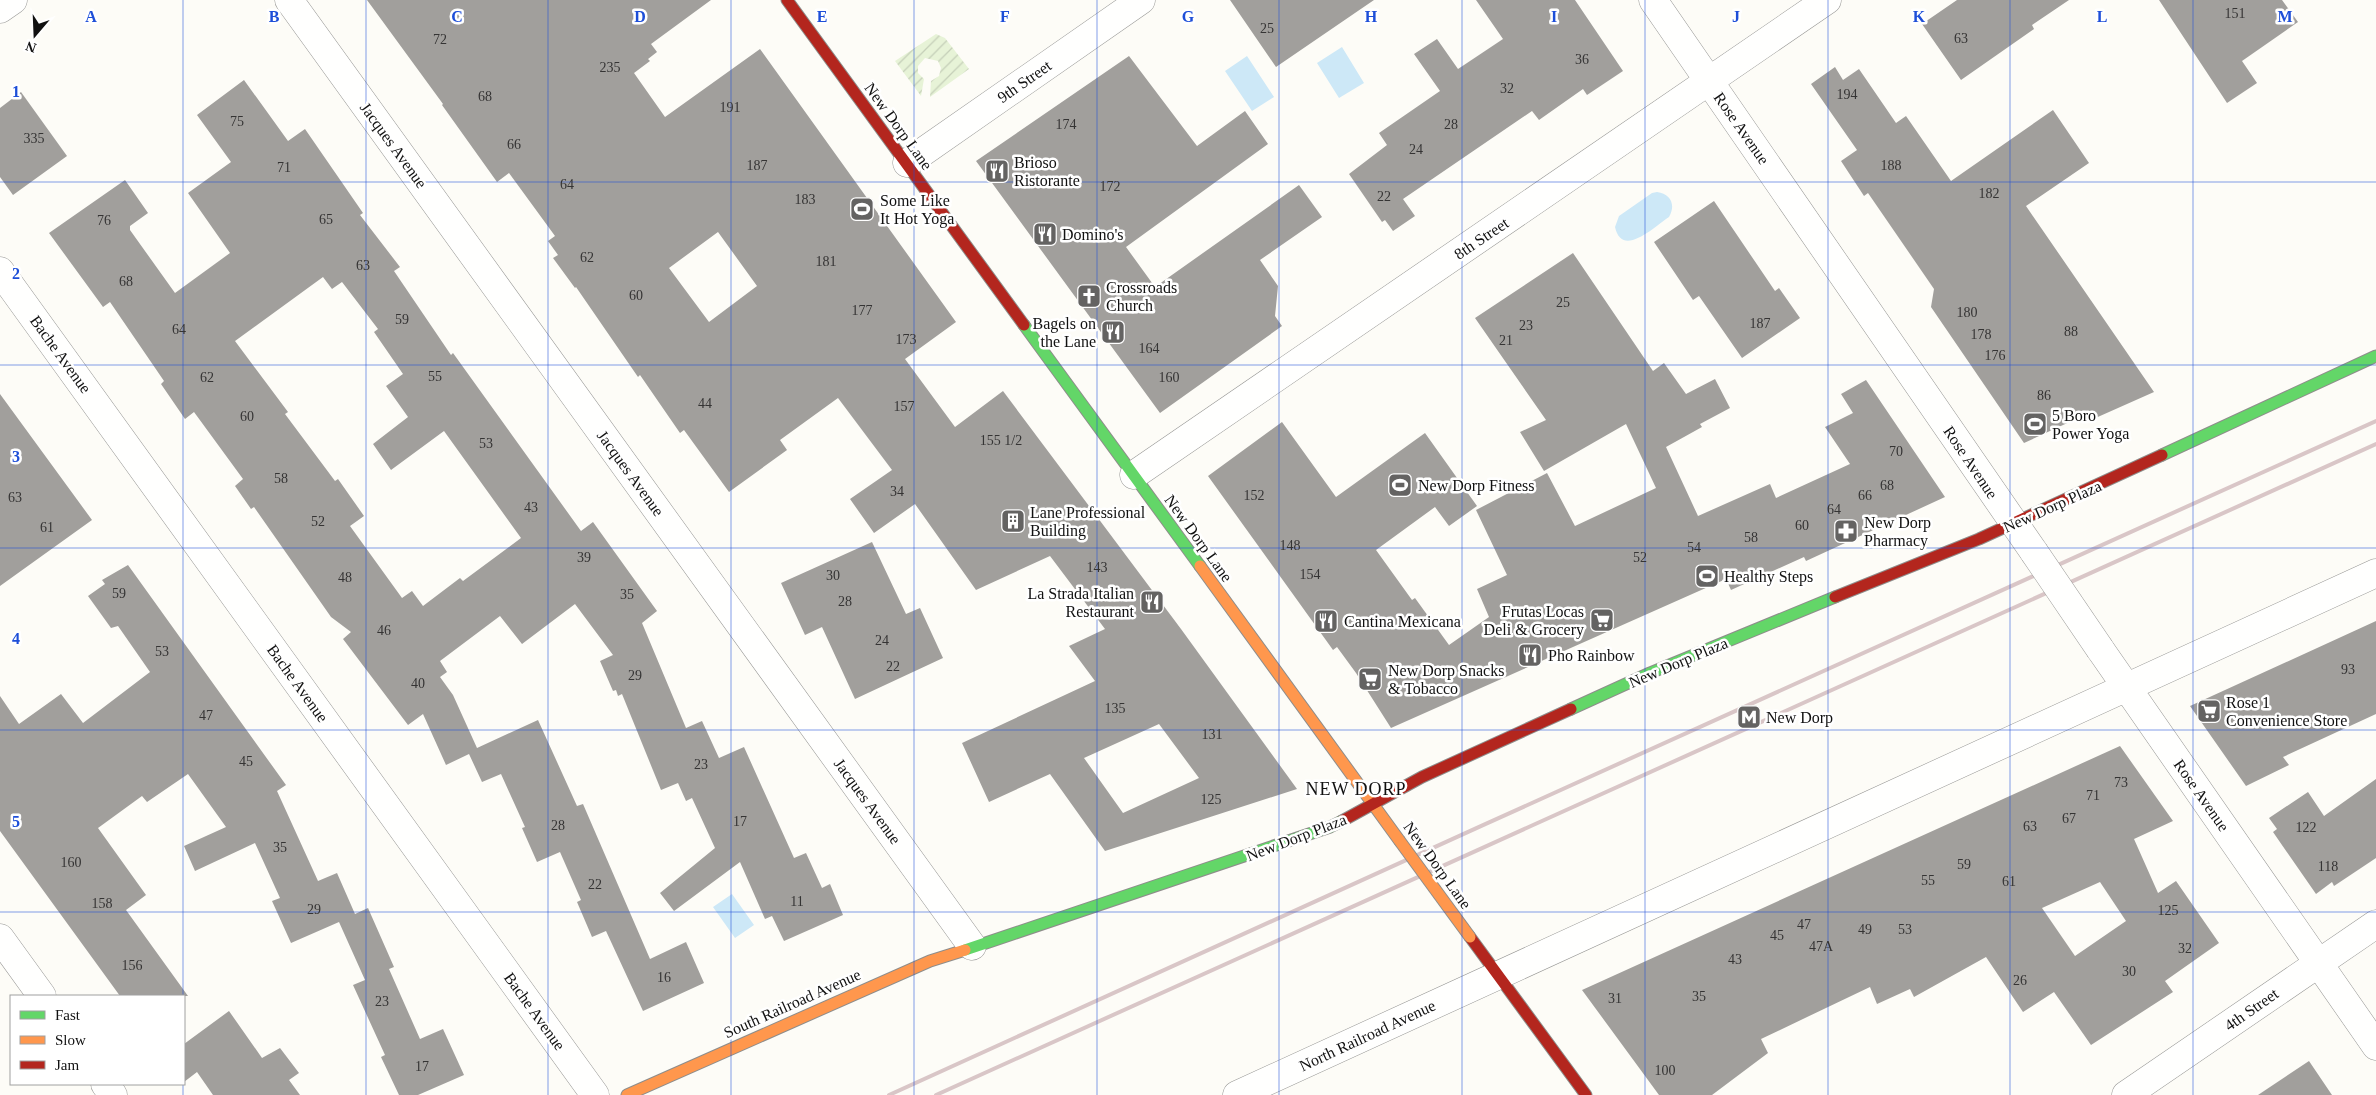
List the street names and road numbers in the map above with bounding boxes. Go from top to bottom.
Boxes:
street label: 9th Street [994,56,1055,106]
street label: New Dorp Lane [861,80,936,174]
street label: Rose Avenue [1711,89,1773,167]
street label: Jacques Avenue [356,99,430,192]
street label: 8th Street [1451,214,1512,263]
street label: Bache Avenue [27,312,94,396]
street label: Rose Avenue [1940,423,2001,502]
street label: Jacques Avenue [593,427,667,520]
street label: New Dorp Plaza [2000,477,2104,537]
street label: New Dorp Lane [1161,492,1236,586]
street label: New Dorp Plaza [1626,634,1731,692]
street label: Bache Avenue [264,641,331,725]
street label: Jacques Avenue [830,755,904,848]
street label: Rose Avenue [2171,756,2233,834]
street label: New Dorp Plaza [1244,811,1349,865]
street label: New Dorp Lane [1400,819,1475,913]
street label: South Railroad Avenue [721,966,863,1041]
street label: Bache Avenue [501,969,568,1053]
street label: 4th Street [2221,984,2282,1034]
street label: North Railroad Avenue [1297,996,1438,1074]

